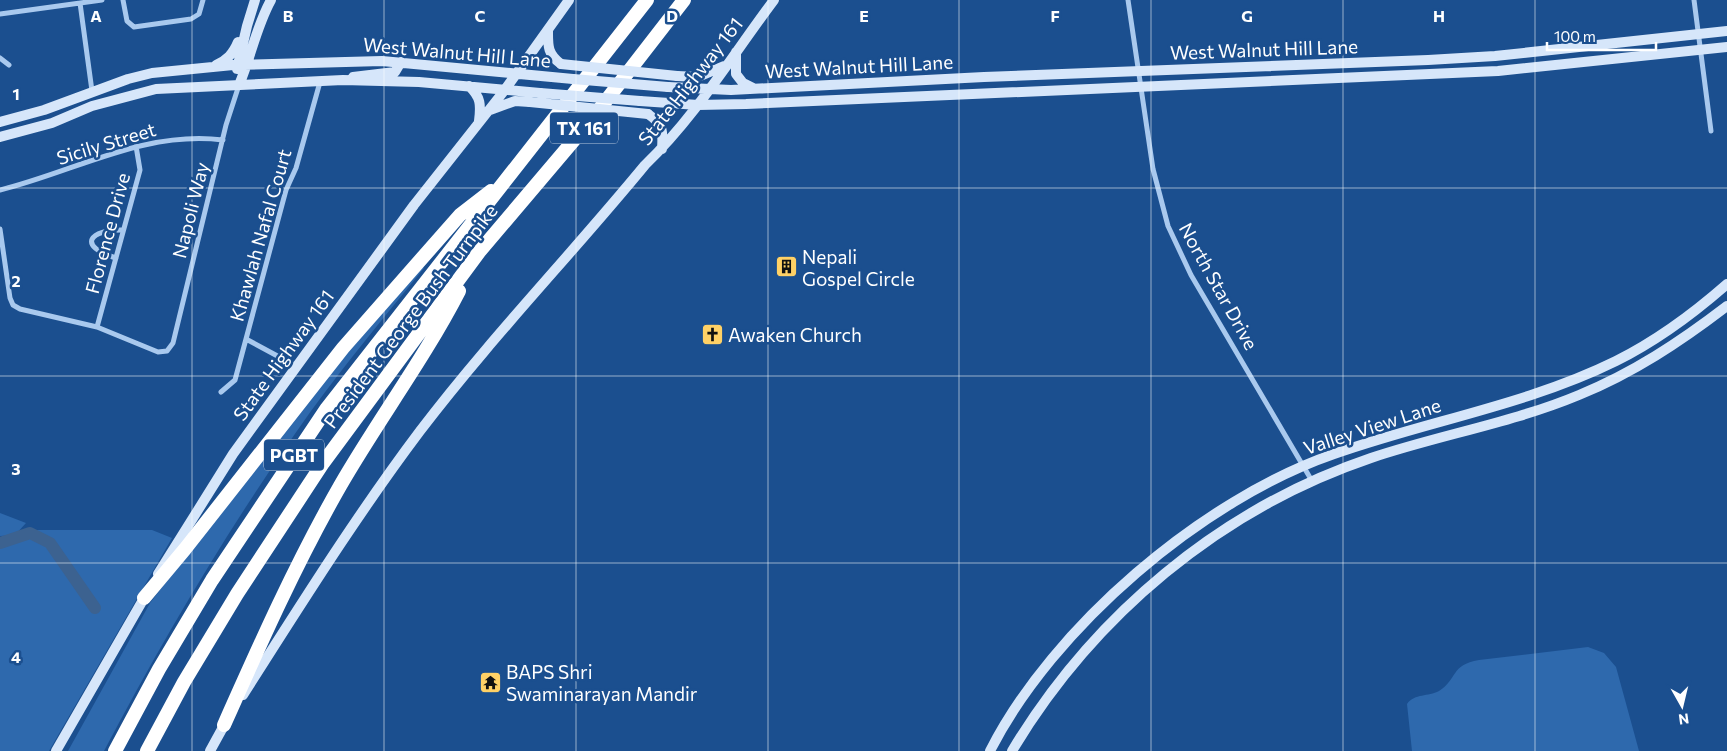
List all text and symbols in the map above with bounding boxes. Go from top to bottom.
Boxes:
text: A [90,6,102,25]
text: B [283,6,294,25]
text: C [475,6,486,25]
text: D [666,6,678,25]
text: E [859,6,869,25]
text: F [1050,6,1060,25]
text: G [1241,6,1253,25]
text: H [1433,6,1445,25]
street label: State Highway 161 [633,12,747,150]
scale bar [1547,20,1656,52]
text: 100 m [1554,27,1596,45]
street label: West Walnut Hill Lane [362,32,552,72]
street label: West Walnut Hill Lane [1169,34,1359,64]
street label: West Walnut Hill Lane [764,50,954,82]
text: 1 [12,84,20,103]
road number: TX 161 [550,112,618,144]
street label: Sicily Street [54,117,158,169]
street label: Khawlah Nafal Court [224,146,296,324]
street label: Napoli Way [167,159,213,260]
street label: Florence Drive [80,170,134,296]
street label: President George Bush Turnpike [318,199,502,433]
street label: North Star Drive [1175,219,1263,353]
place label: Nepali Gospel Circle [802,245,915,290]
building icon: Nepali Gospel Circle [774,255,798,279]
text: 2 [11,271,21,290]
street label: State Highway 161 [228,285,338,425]
church icon: Awaken Church [700,322,724,346]
place label: Awaken Church [728,323,862,346]
street label: Valley View Lane [1300,393,1444,459]
road number: PGBT [264,440,324,470]
text: 3 [11,459,21,478]
text: 4 [11,647,21,666]
place label: BAPS Shri Swaminarayan Mandir [506,660,698,705]
temple icon: BAPS Shri Swaminarayan Mandir [478,670,502,694]
north arrow [1657,681,1707,731]
text: N [1677,710,1690,729]

